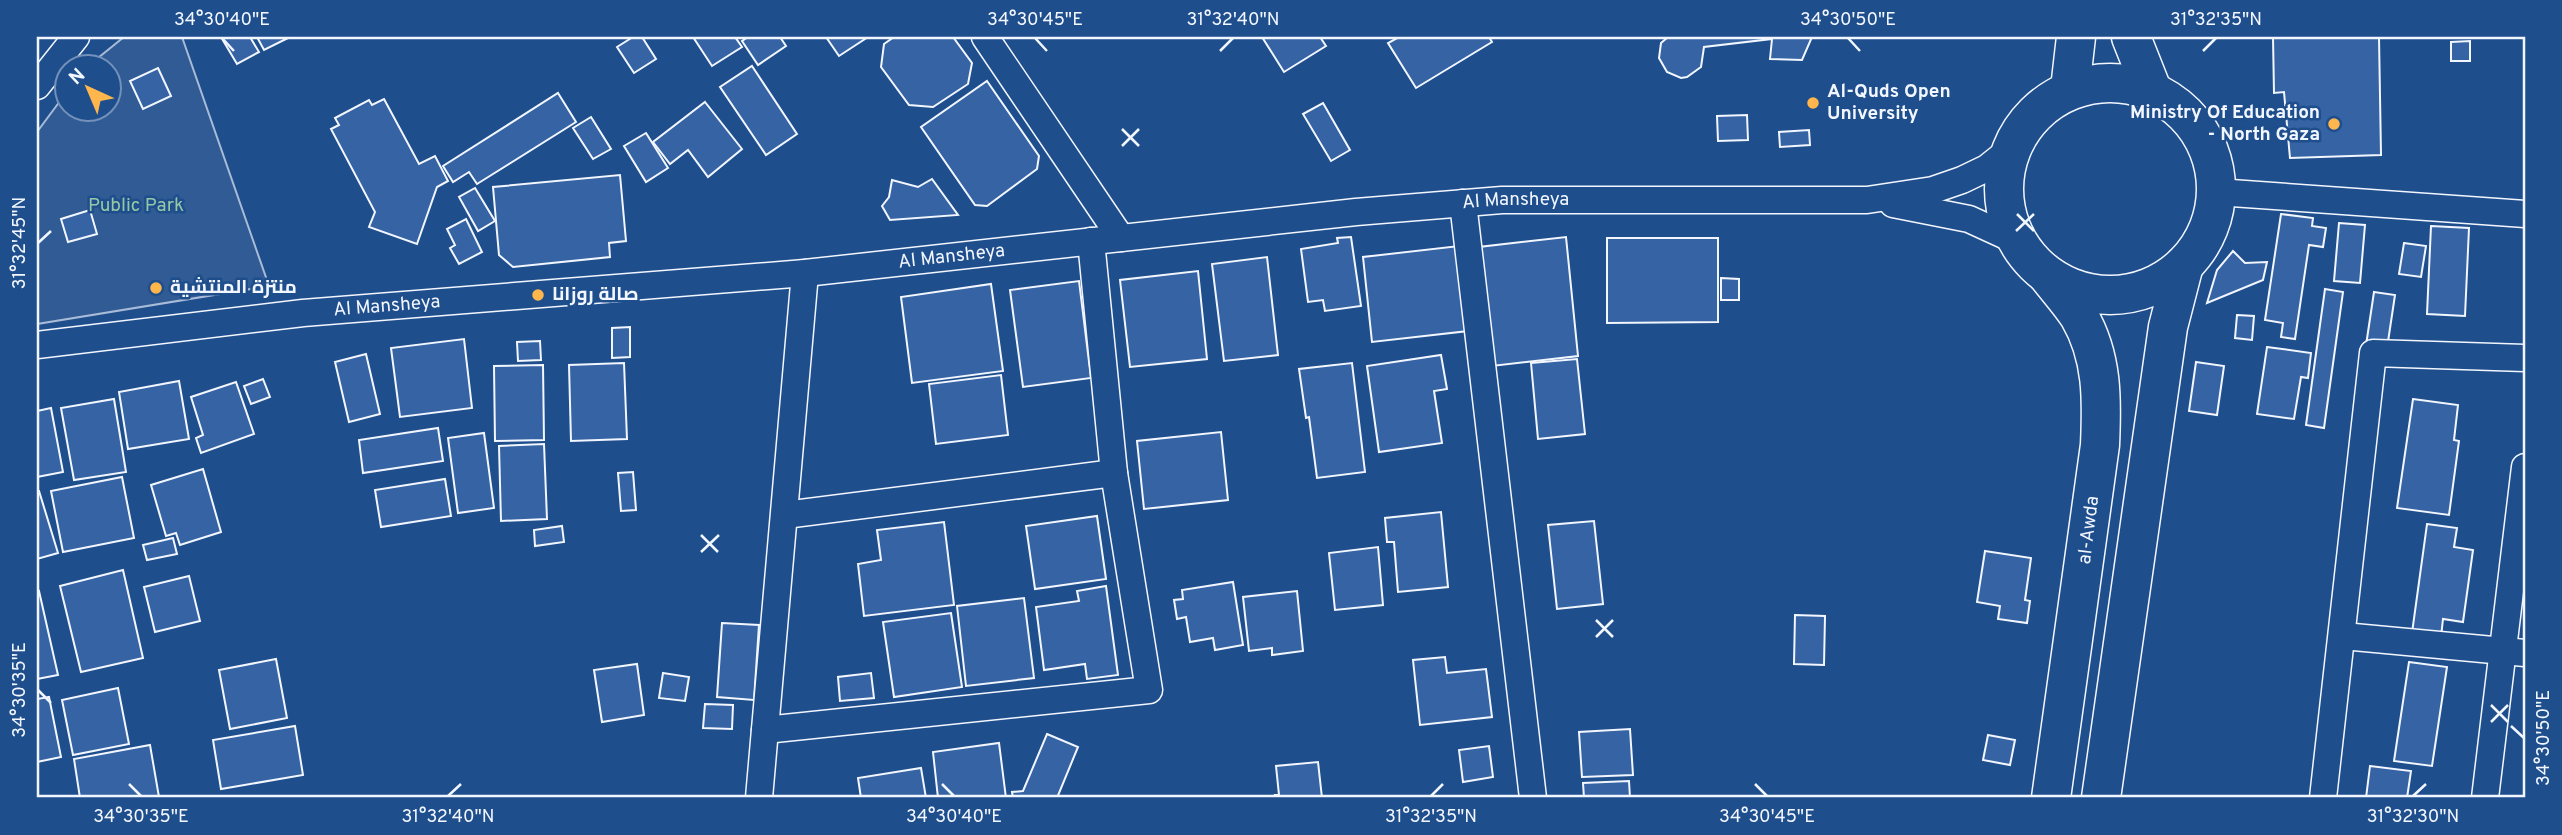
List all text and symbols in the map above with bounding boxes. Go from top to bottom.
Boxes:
text: 34°30'40"E [174,9,270,32]
text: 34°30'45"E [987,9,1083,32]
text: 31°32'40"N [1187,9,1279,32]
text: 34°30'50"E [1800,9,1896,32]
text: 31°32'35"N [2170,9,2262,32]
north arrow [52,52,122,122]
text: N [64,64,91,91]
place label: Al-Quds Open University [1827,80,1951,126]
marker: Al-Quds Open University [1805,95,1821,111]
place label: Ministry Of Education - North Gaza [2130,101,2320,147]
marker: Ministry Of Education - North Gaza [2326,116,2342,132]
street label: Al Mansheya [1461,188,1569,215]
park label: Public Park [88,194,184,218]
text: 31°32'45"N [9,197,32,289]
street label: Al Mansheya [897,239,1006,275]
place label: منتزة المنتشية [170,276,297,300]
marker: منتزة المنتشية [148,280,164,296]
place label: صالة روزانا [552,283,639,307]
marker: صالة روزانا [530,287,546,303]
street label: Al Mansheya [332,290,441,323]
street label: al-Awda [2073,494,2105,566]
text: 34°30'35"E [9,642,32,738]
text: 34°30'50"E [2533,690,2556,786]
text: 34°30'35"E [93,806,189,829]
text: 31°32'40"N [402,806,494,829]
text: 34°30'40"E [906,806,1002,829]
text: 31°32'35"N [1385,806,1477,829]
text: 34°30'45"E [1719,806,1815,829]
text: 31°32'30"N [2367,806,2459,829]

